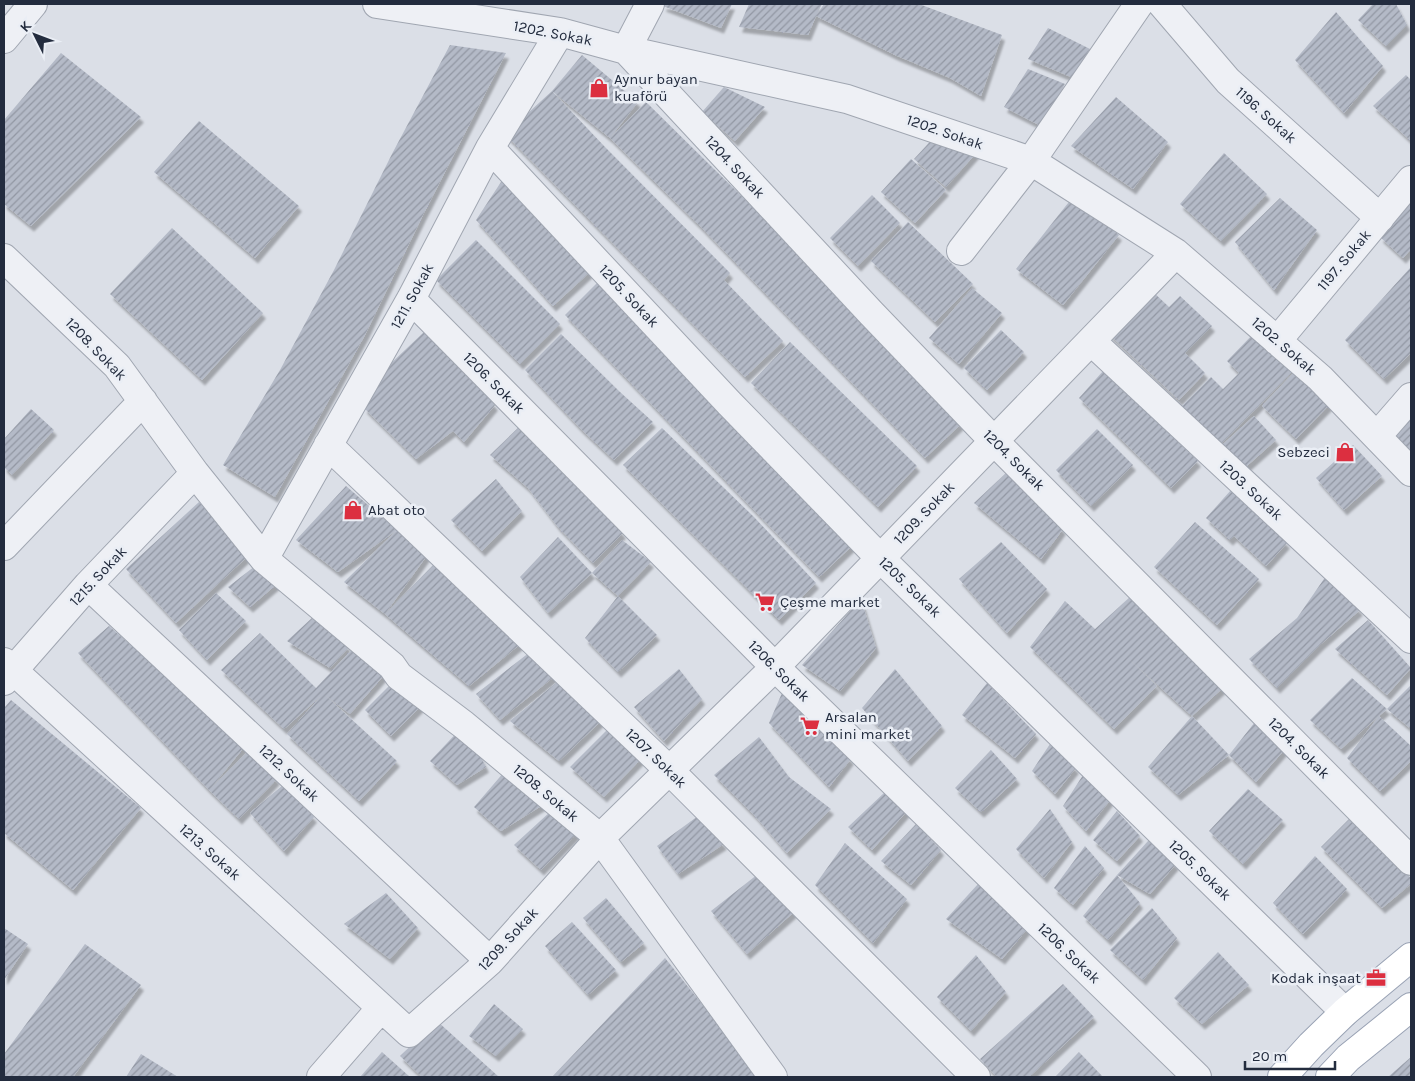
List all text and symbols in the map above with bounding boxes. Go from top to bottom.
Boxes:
north arrow [10,10,60,60]
text: K [16,17,36,36]
street label: 1202. Sokak [512,17,594,49]
place label: Aynur bayan kuaförü [614,70,698,105]
shop icon: Aynur bayan kuaförü [588,77,610,99]
street label: 1196. Sokak [1232,83,1300,147]
street label: 1202. Sokak [904,110,986,154]
street label: 1204. Sokak [701,132,769,202]
street label: 1197. Sokak [1313,226,1375,294]
street label: 1211. Sokak [387,260,437,332]
street label: 1205. Sokak [595,261,663,331]
street label: 1202. Sokak [1248,313,1320,379]
street label: 1208. Sokak [62,314,130,384]
street label: 1206. Sokak [459,348,529,418]
street label: 1204. Sokak [979,425,1049,495]
shop icon: Sebzeci [1334,441,1356,463]
place label: Sebzeci [1277,443,1330,461]
street label: 1203. Sokak [1216,456,1286,524]
street label: 1209. Sokak [890,478,958,548]
shop icon: Abat oto [342,499,364,521]
place label: Abat oto [368,501,425,519]
street label: 1215. Sokak [66,542,130,610]
street label: 1205. Sokak [875,553,945,621]
supermarket icon: Çeşme market [754,591,776,613]
place label: Çeşme market [780,593,880,611]
street label: 1206. Sokak [744,636,814,706]
place label: Arsalan mini market [825,708,910,743]
street label: 1204. Sokak [1264,713,1334,783]
supermarket icon: Arsalan mini market [799,715,821,737]
street label: 1207. Sokak [622,724,690,792]
street label: 1212. Sokak [255,741,323,805]
street label: 1208. Sokak [509,760,583,826]
street label: 1213. Sokak [176,820,244,884]
street label: 1205. Sokak [1165,836,1235,904]
street label: 1209. Sokak [474,904,542,974]
street label: 1206. Sokak [1034,919,1104,987]
office icon: Kodak inşaat [1365,967,1387,989]
place label: Kodak inşaat [1271,969,1361,987]
scale bar [1245,1038,1335,1070]
text: 20 m [1252,1047,1287,1065]

